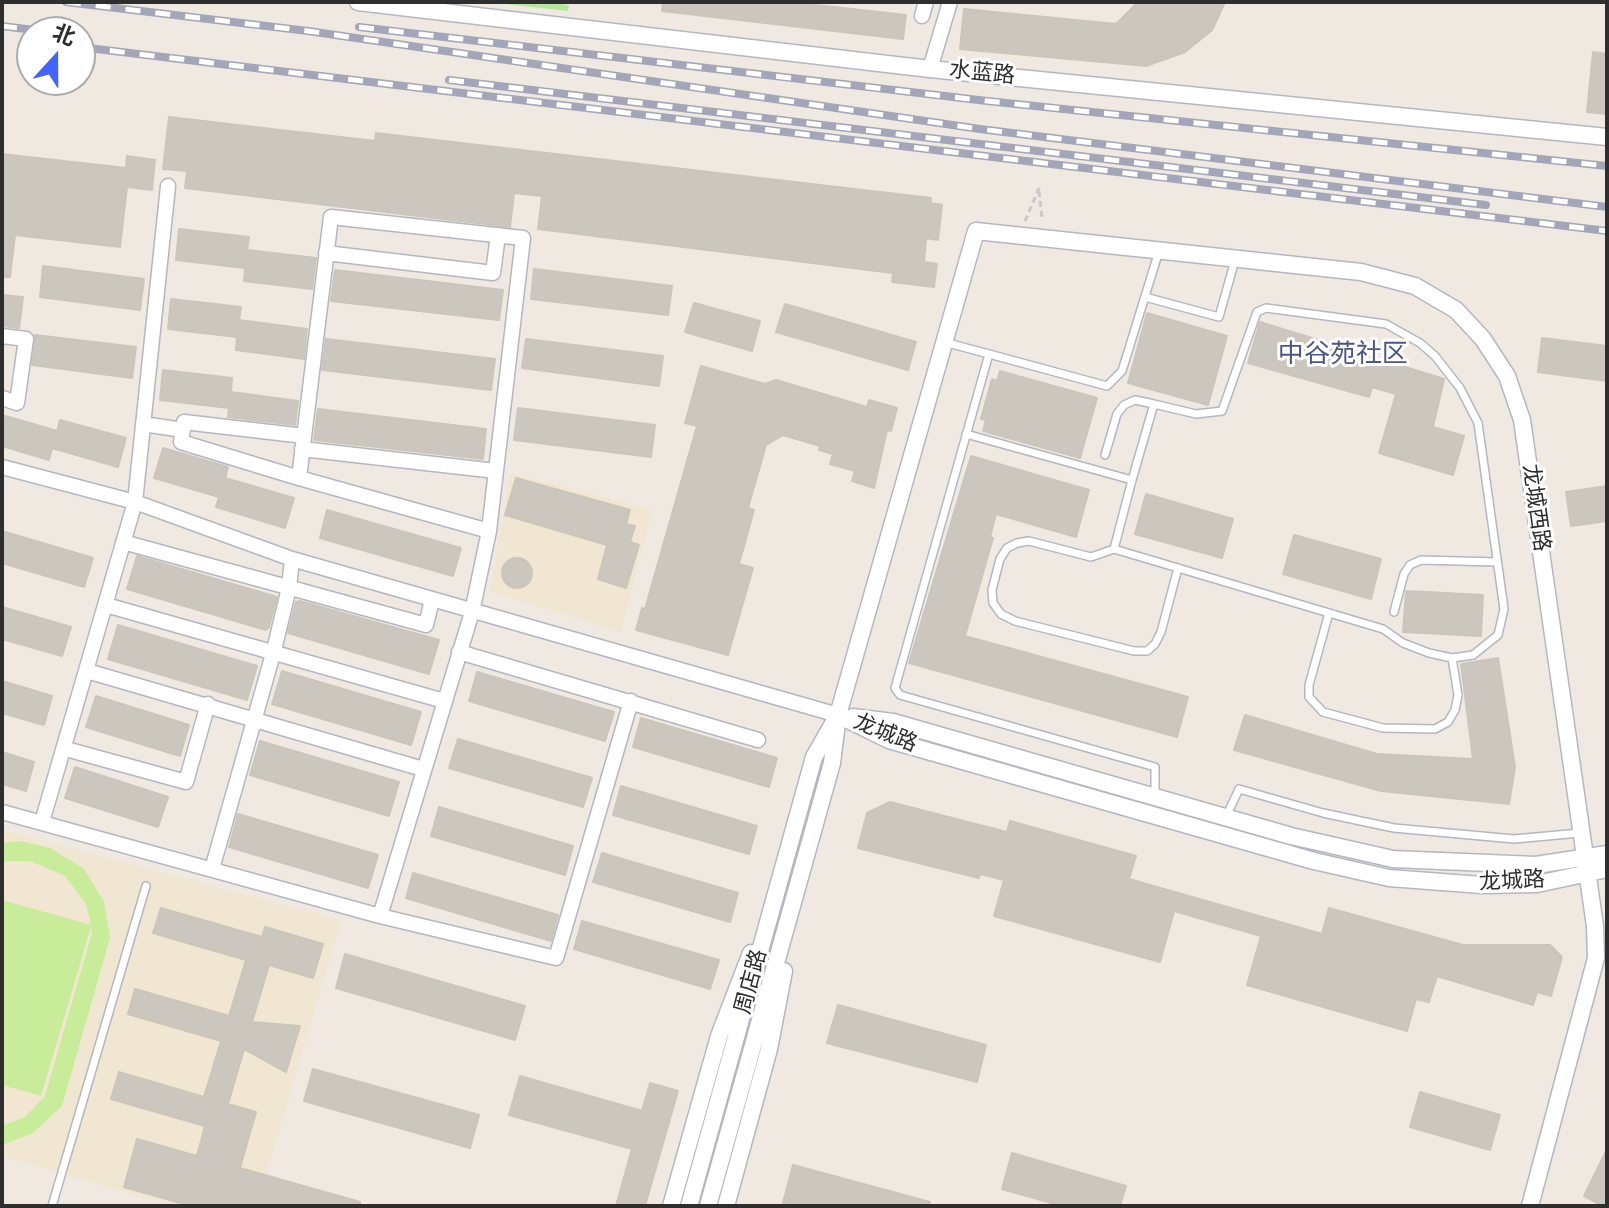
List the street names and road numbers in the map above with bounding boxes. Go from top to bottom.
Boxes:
street label: 水蓝路 [948,57,1016,91]
street label: 龙城西路 [1516,463,1554,553]
street label: 龙城路 [849,709,921,759]
street label: 龙城路 [1478,867,1546,897]
street label: 周店路 [731,947,773,1017]

